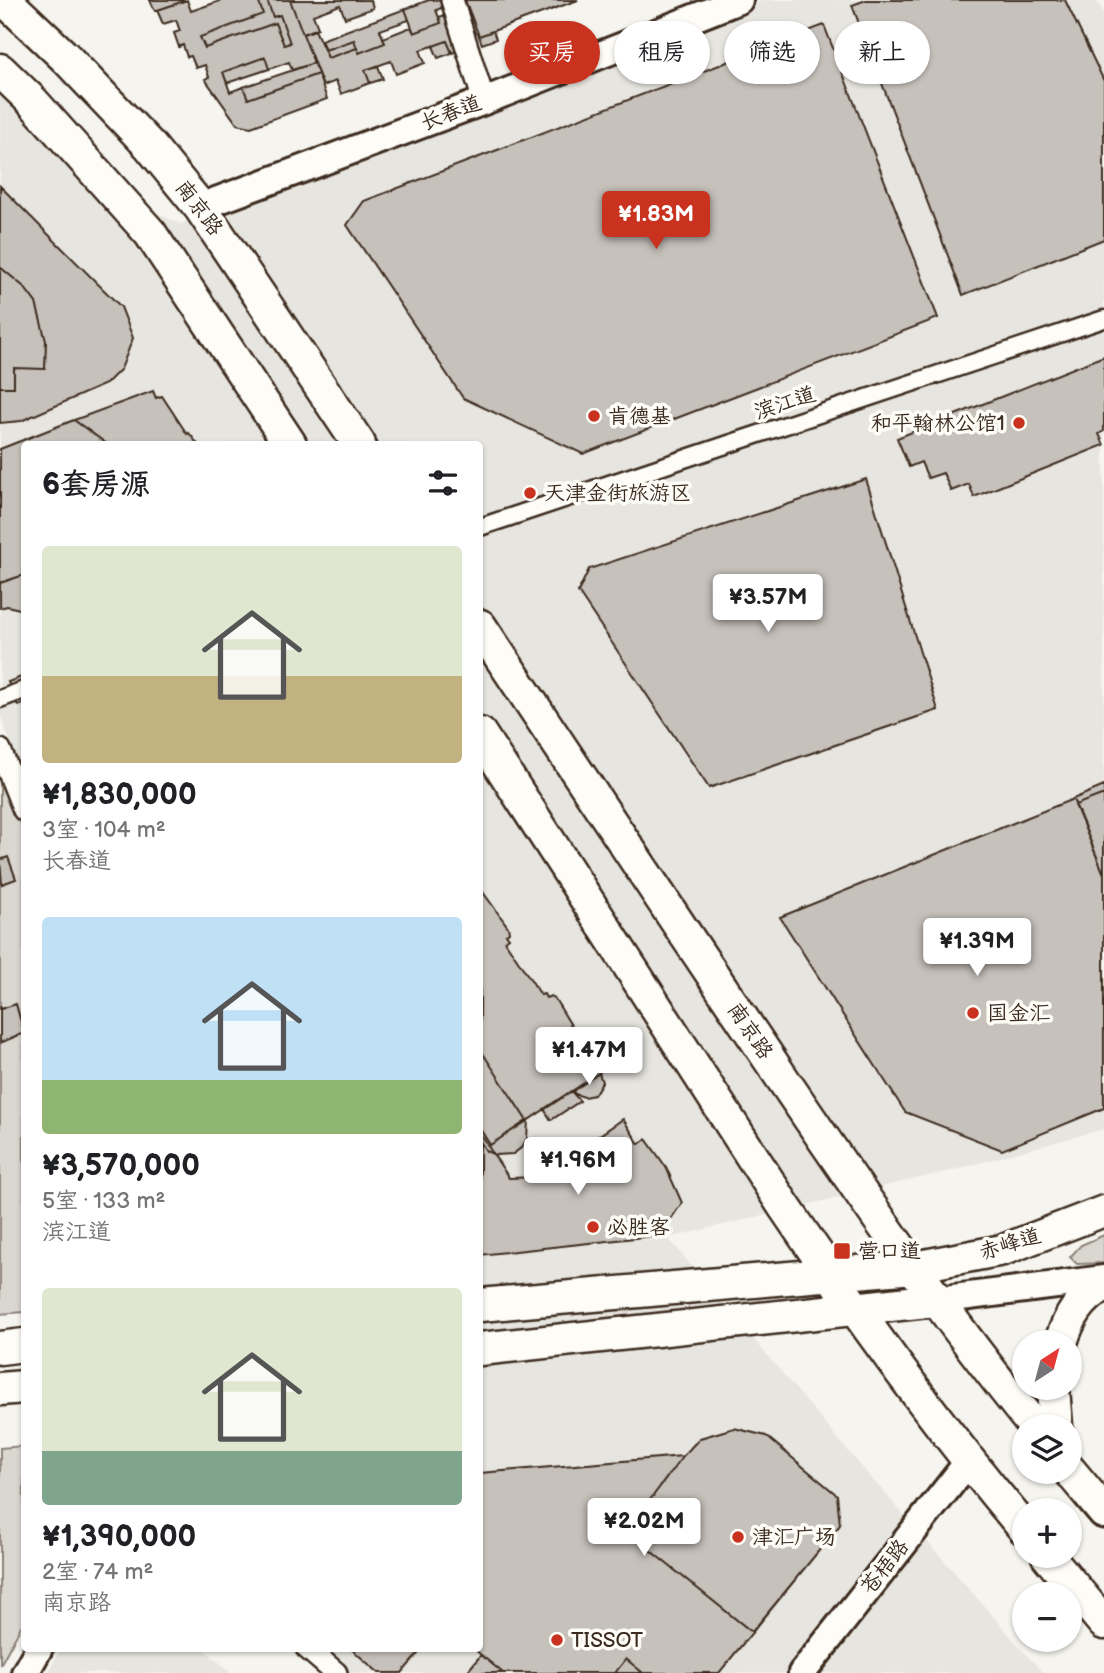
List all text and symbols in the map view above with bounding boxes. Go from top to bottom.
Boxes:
chip: 买房 [504,21,600,84]
chip: 租房 [614,21,710,84]
chip: 筛选 [724,21,820,84]
chip: 新上 [834,21,930,84]
street label: 长春道 [417,90,485,136]
street label: 南京路 [170,175,228,241]
pin: ¥1.83M [599,191,713,251]
text: ¥1.83M [618,200,694,228]
street label: 滨江道 [751,381,819,425]
place label: 肯德基 [608,404,671,429]
marker: 肯德基 [586,408,602,424]
place label: 和平翰林公馆1 [871,411,1005,436]
marker: 和平翰林公馆1 [1011,415,1027,431]
icon: filters [424,464,462,502]
text: 6套房源 [42,467,150,503]
place label: 天津金街旅游区 [544,481,691,506]
marker: 天津金街旅游区 [522,485,538,501]
pin: ¥3.57M [711,574,825,634]
text: ¥3.57M [729,583,807,611]
icon: home [189,592,315,718]
text: ¥1,830,000 [42,777,197,813]
text: 3室 · 104 m² [42,816,166,844]
text: 长春道 [42,847,111,875]
pin: ¥1.39M [920,918,1034,978]
text: ¥1.39M [939,927,1015,955]
icon: home [189,963,315,1089]
street label: 南京路 [722,998,778,1064]
place label: 国金汇 [987,1001,1050,1026]
marker: 国金汇 [965,1005,981,1021]
pin: ¥1.47M [532,1028,646,1087]
text: ¥1.47M [552,1036,626,1064]
pin: ¥1.96M [521,1138,635,1197]
text: ¥1.96M [540,1146,616,1174]
text: ¥3,570,000 [42,1148,200,1184]
text: 5室 · 133 m² [42,1187,166,1215]
place label: 必胜客 [607,1215,670,1240]
text: 滨江道 [42,1218,111,1246]
marker: 必胜客 [585,1219,601,1235]
street label: 赤峰道 [976,1223,1044,1265]
place label: 营口道 [858,1239,921,1264]
marker: 营口道 [832,1241,852,1261]
north arrow [1012,1330,1082,1400]
map controls [1012,1330,1082,1652]
icon: home [189,1334,315,1460]
button: layers [1012,1414,1082,1484]
pin: ¥2.02M [587,1498,701,1558]
button: + [1012,1498,1082,1568]
text: ¥2.02M [604,1507,684,1535]
text: ¥1,390,000 [42,1519,196,1555]
place label: 津汇广场 [752,1525,836,1550]
marker: 津汇广场 [730,1529,746,1545]
street label: 苍梧路 [856,1534,914,1600]
text: 2室 · 74 m² [42,1558,153,1586]
button: − [1012,1582,1082,1652]
text: 南京路 [42,1589,111,1617]
place label: TISSOT [571,1628,643,1653]
marker: TISSOT [549,1632,565,1648]

